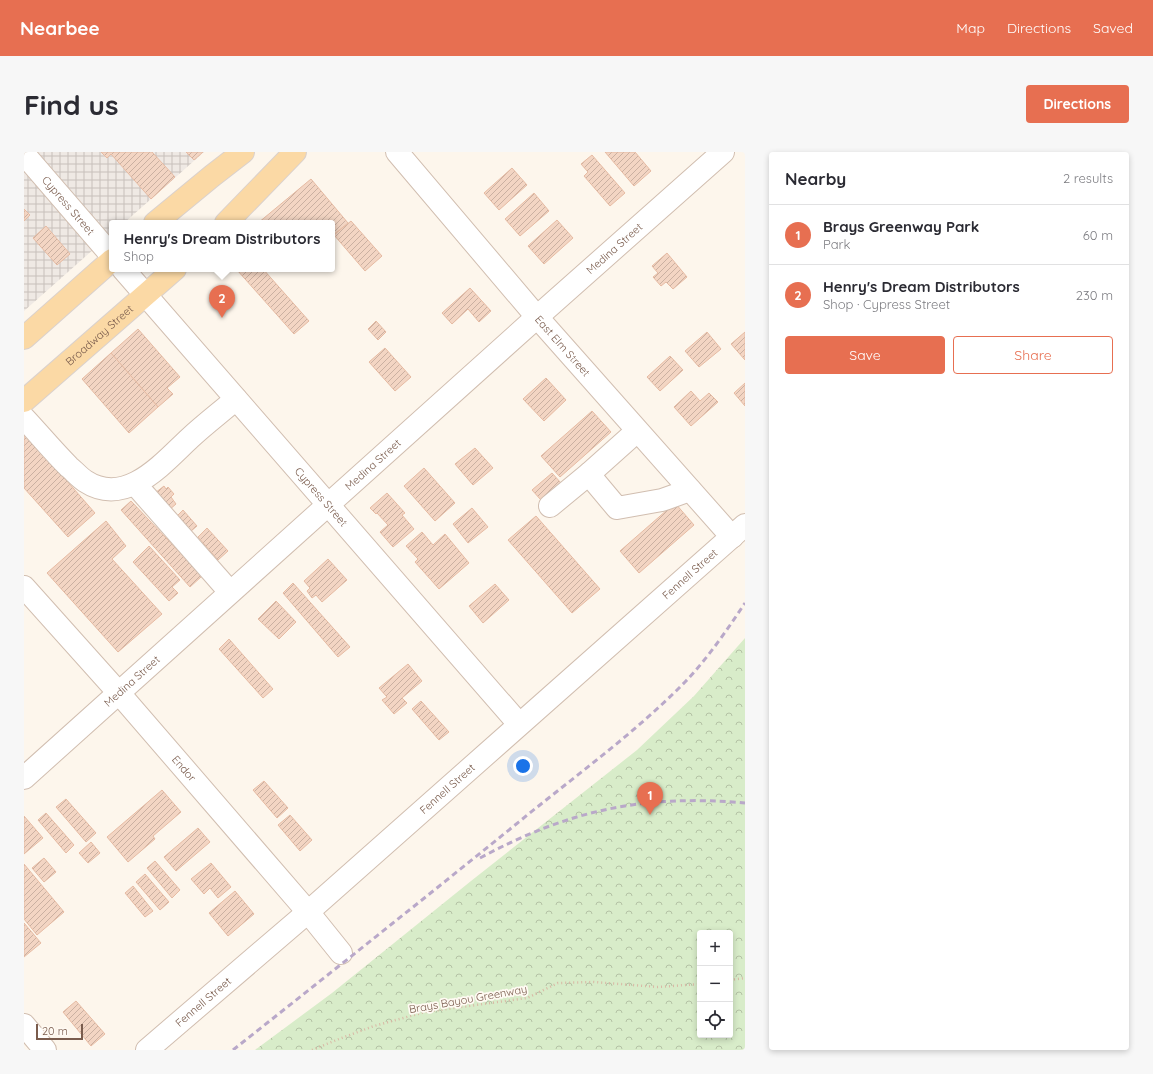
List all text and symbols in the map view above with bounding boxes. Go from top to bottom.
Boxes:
text: Nearbee [20,16,100,40]
text: Map [956,19,985,37]
text: Directions [1007,19,1071,37]
text: Saved [1093,19,1133,37]
button: Directions [1026,85,1129,123]
text: Find us [24,87,118,122]
text: Nearby [785,168,846,189]
text: 2 results [1063,170,1113,186]
street label: Cypress Street [39,173,98,238]
text: Brays Greenway Park [823,217,979,236]
popup [109,220,335,272]
street label: Medina Street [583,220,645,277]
text: 1 [795,227,801,243]
text: 60 m [1083,227,1113,243]
text: Henry's Dream Distributors [124,229,320,248]
text: Park [823,236,851,252]
text: Shop [124,248,154,264]
text: Henry's Dream Distributors [823,277,1020,296]
pin: 2 [209,285,235,318]
text: 2 [794,287,802,303]
text: 230 m [1076,287,1113,303]
text: Shop · Cypress Street [823,296,950,312]
street label: Broadway Street [62,302,136,369]
street label: East Elm Street [532,313,593,379]
button: Save [785,336,945,374]
button: Share [953,336,1113,374]
street label: Medina Street [342,436,404,493]
street label: Cypress Street [292,464,351,529]
street label: Fennell Street [659,545,721,602]
street label: Medina Street [101,652,163,710]
street label: Endor [169,752,200,785]
your location [513,756,533,776]
street label: Fennell Street [417,760,478,817]
pin: 1 [637,782,663,815]
map controls [697,930,733,1038]
button: + [697,930,733,966]
button: − [697,966,733,1002]
street label: Fennell Street [172,974,234,1030]
street label: Brays Bayou Greenway [408,982,528,1016]
button: locate [697,1002,733,1038]
scale bar [36,1022,83,1041]
text: 20 m [42,1024,68,1038]

